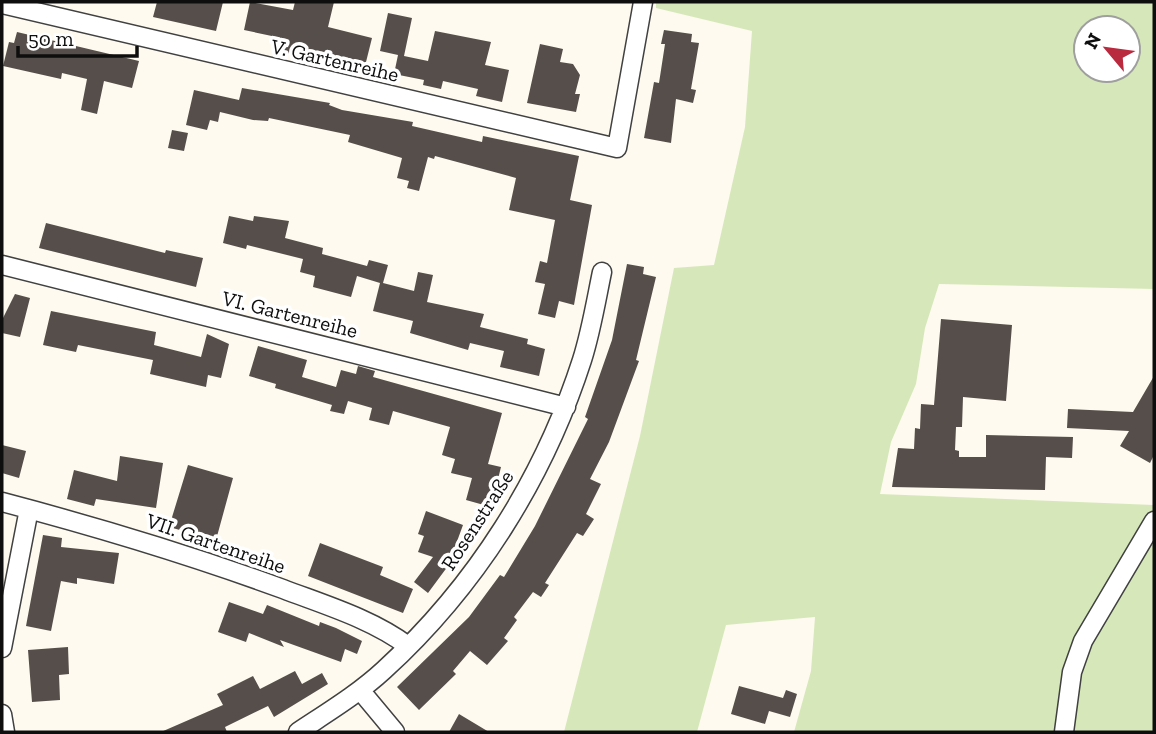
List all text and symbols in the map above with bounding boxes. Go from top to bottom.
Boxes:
scale bar [18,14,136,58]
north arrow [1072,14,1142,84]
text: 50 m [28,26,74,51]
text: N [1079,29,1106,53]
street label: V. Gartenreihe [268,33,402,87]
street label: VI. Gartenreihe [219,285,361,343]
street label: Rosenstraße [435,465,519,575]
street label: VII. Gartenreihe [142,507,289,579]

